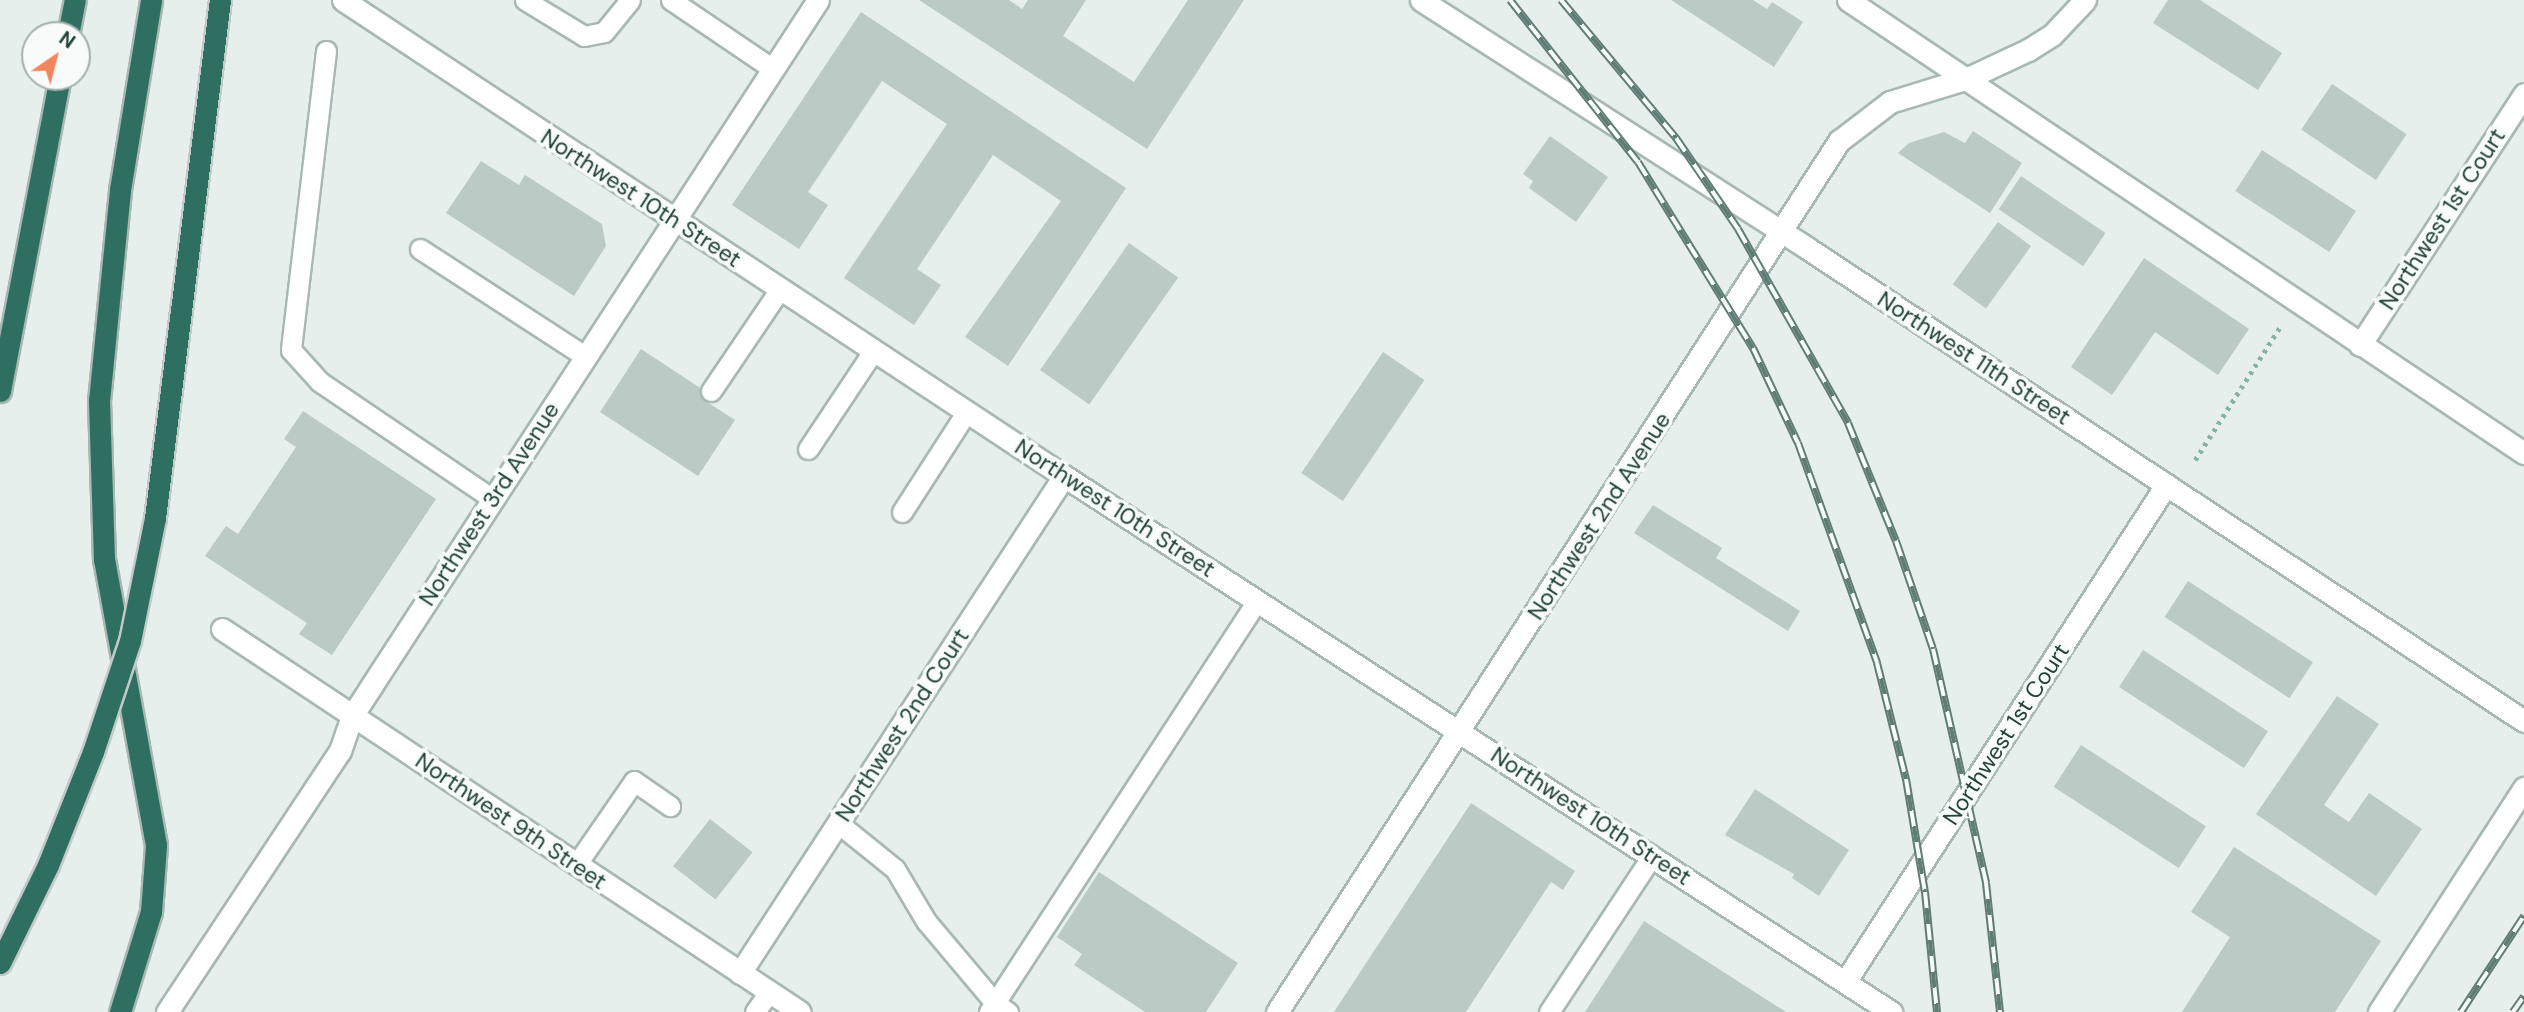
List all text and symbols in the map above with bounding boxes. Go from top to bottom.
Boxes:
north arrow [21,21,91,91]
text: N [54,26,80,54]
street label: Northwest 10th Street [536,123,746,273]
street label: Northwest 1st Court [2373,123,2511,315]
street label: Northwest 11th Street [1872,285,2076,431]
street label: Northwest 3rd Avenue [413,397,565,611]
street label: Northwest 2nd Avenue [1522,407,1676,625]
street label: Northwest 10th Street [1010,433,1220,583]
street label: Northwest 2nd Court [829,623,975,827]
street label: Northwest 1st Court [1937,638,2075,830]
street label: Northwest 10th Street [1486,741,1696,891]
street label: Northwest 9th Street [410,747,612,895]

